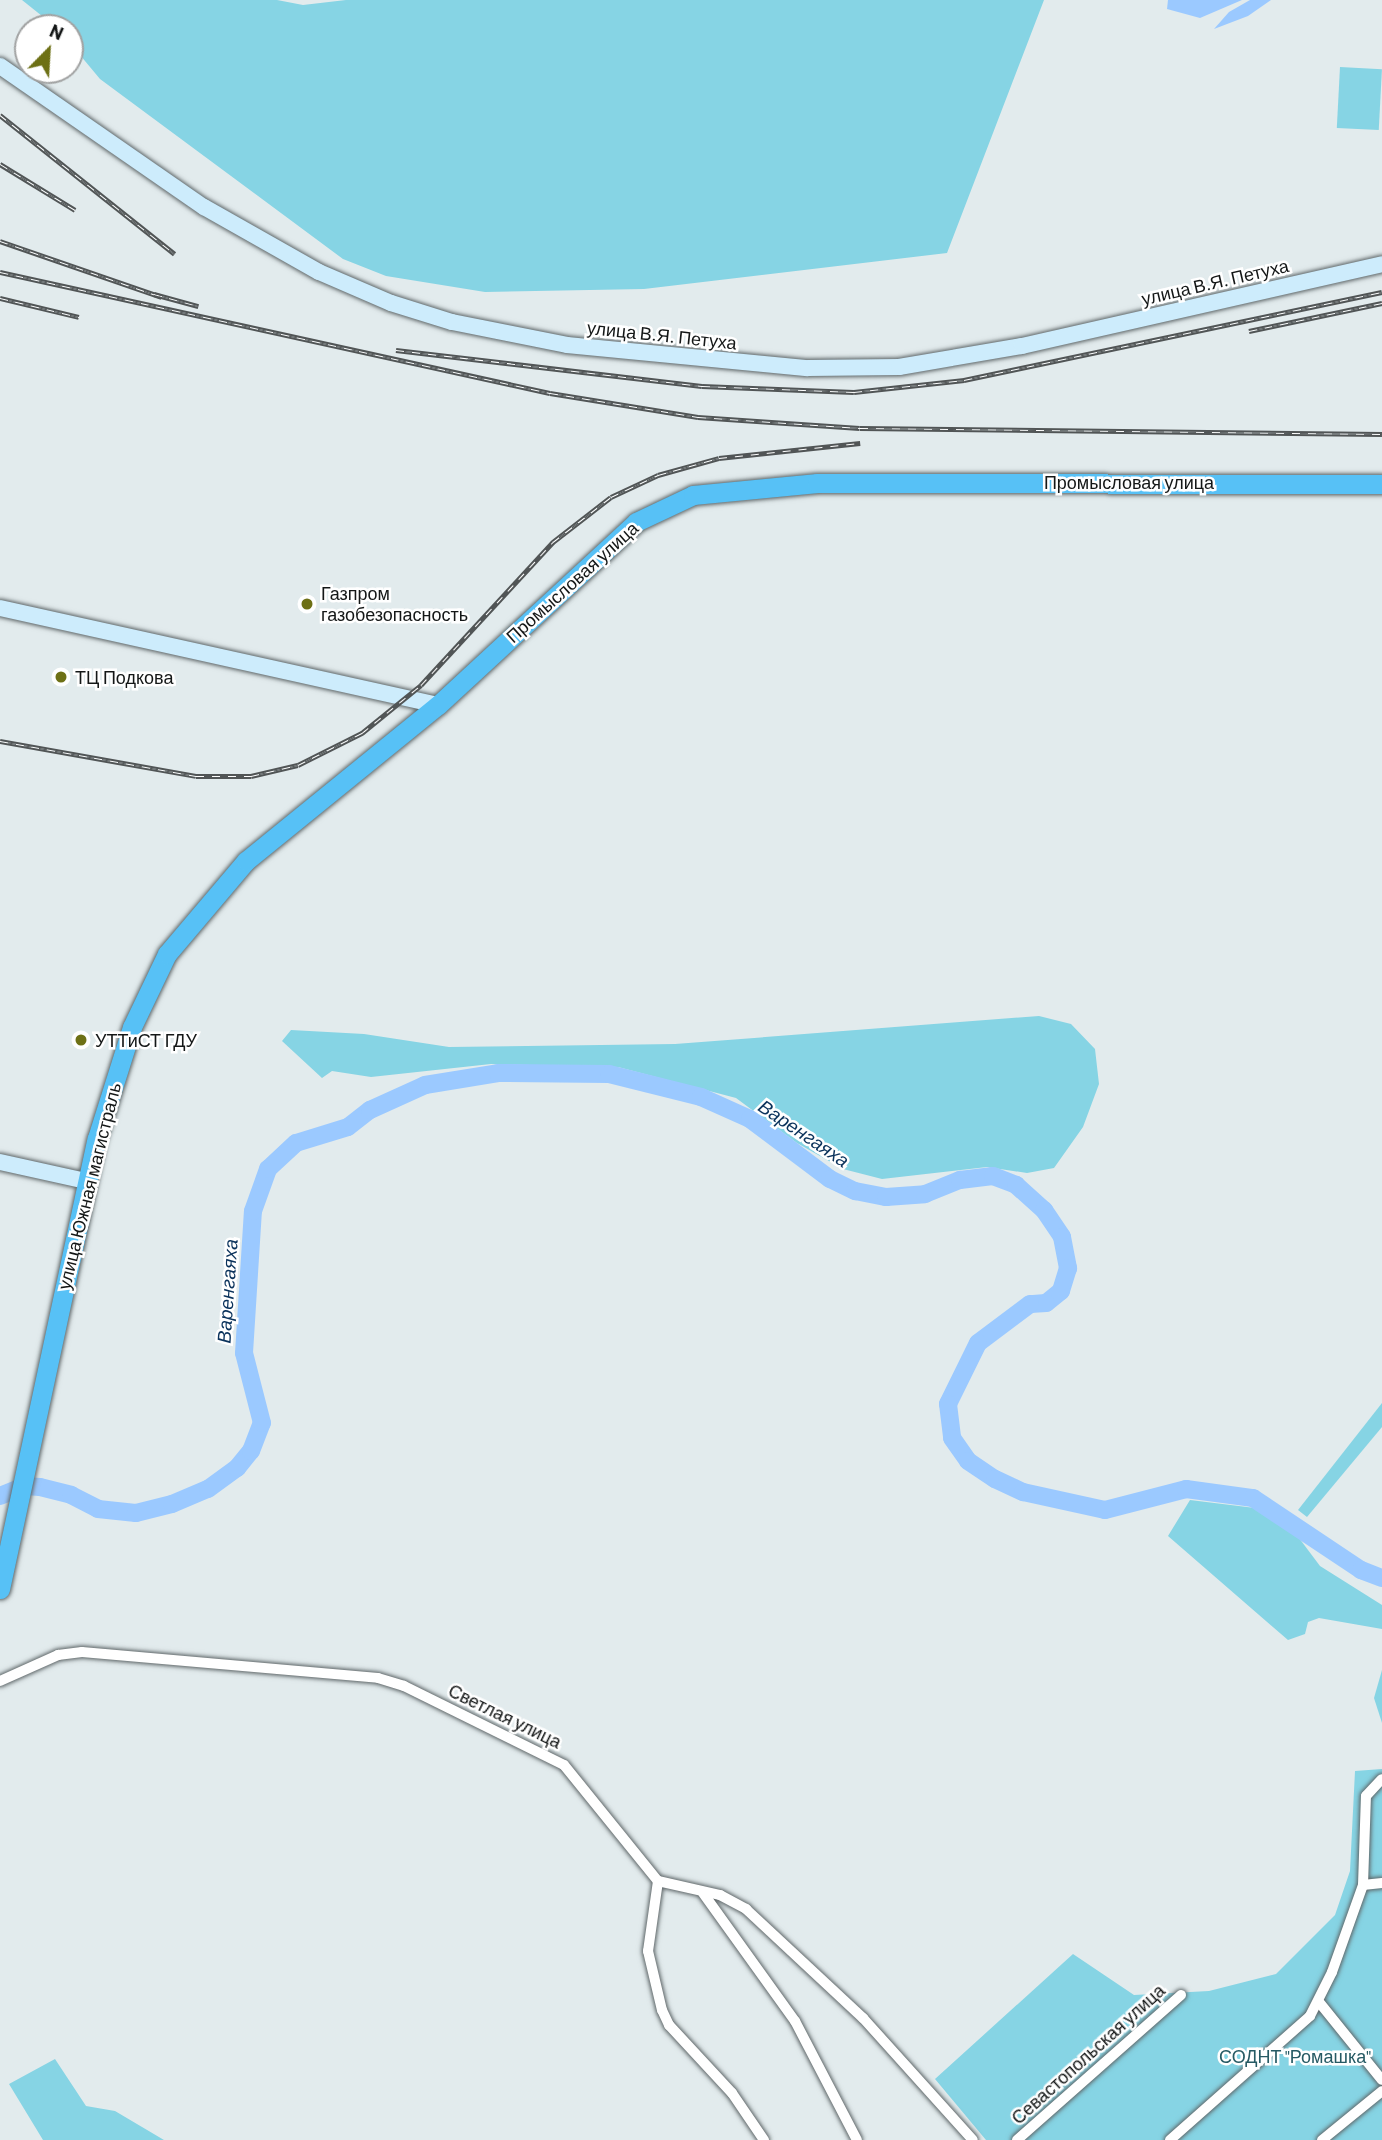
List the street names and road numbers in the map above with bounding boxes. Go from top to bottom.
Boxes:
street label: улица В.Я. Петуха [1139,255,1291,309]
street label: улица В.Я. Петуха [586,316,738,354]
street label: Промысловая улица [1044,471,1214,493]
street label: Промысловая улица [502,517,642,647]
street label: улица Южная магистраль [53,1080,125,1292]
street label: Светлая улица [445,1679,565,1753]
street label: Севастопольская улица [1007,1979,1169,2129]

